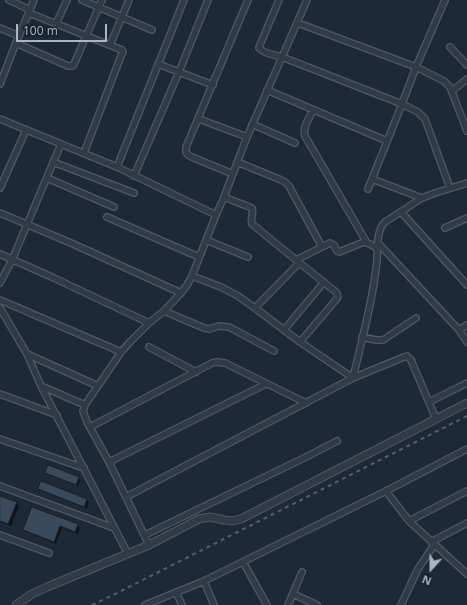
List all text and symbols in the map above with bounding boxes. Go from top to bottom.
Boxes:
scale bar [18,16,109,42]
text: 100 m [23,22,58,39]
north arrow [411,549,451,589]
text: N [420,572,433,589]

